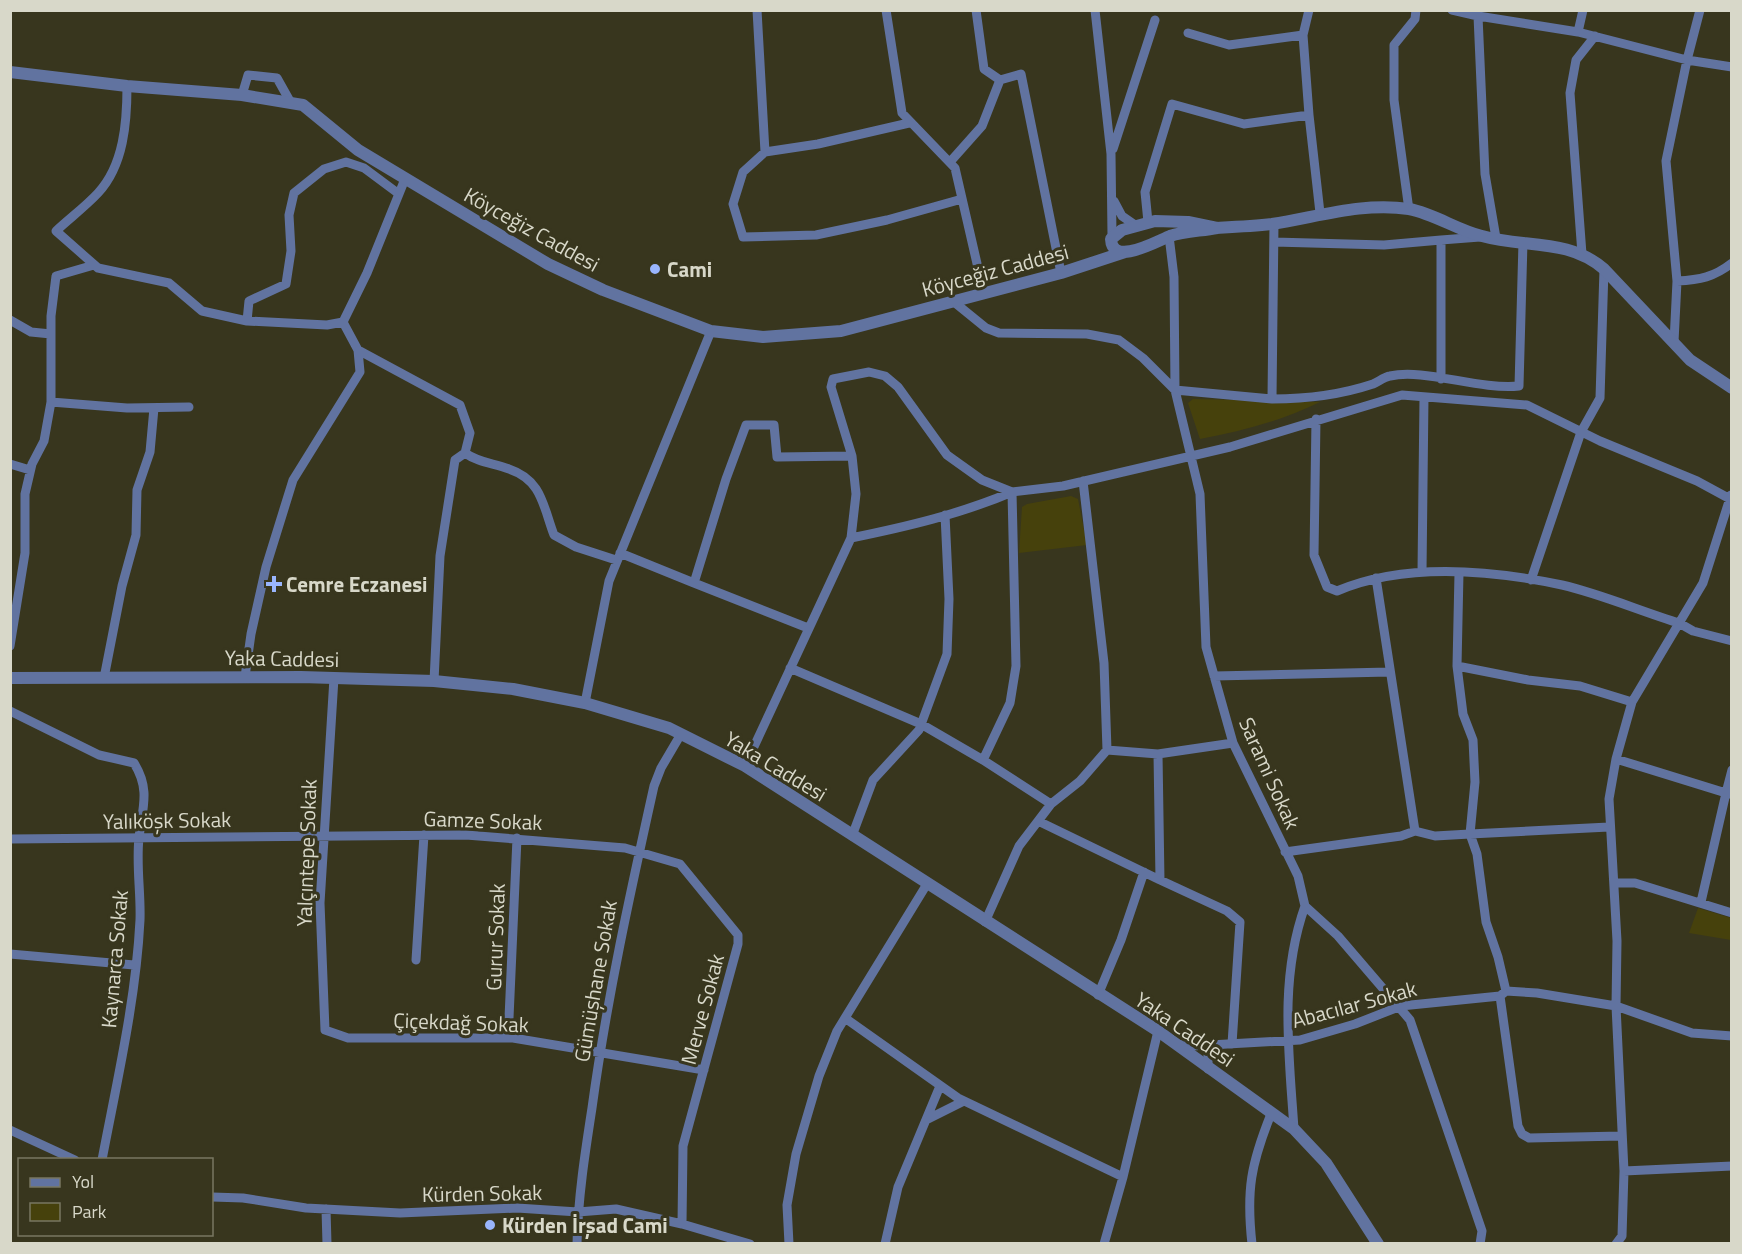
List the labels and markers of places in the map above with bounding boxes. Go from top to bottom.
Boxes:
place label: Cami [667,253,712,285]
marker: Cami [648,262,662,276]
place label: Cemre Eczanesi [286,568,428,600]
marker: Cemre Eczanesi [267,577,281,591]
place label: Kürden İrşad Cami [502,1209,668,1241]
marker: Kürden İrşad Cami [483,1218,497,1232]

